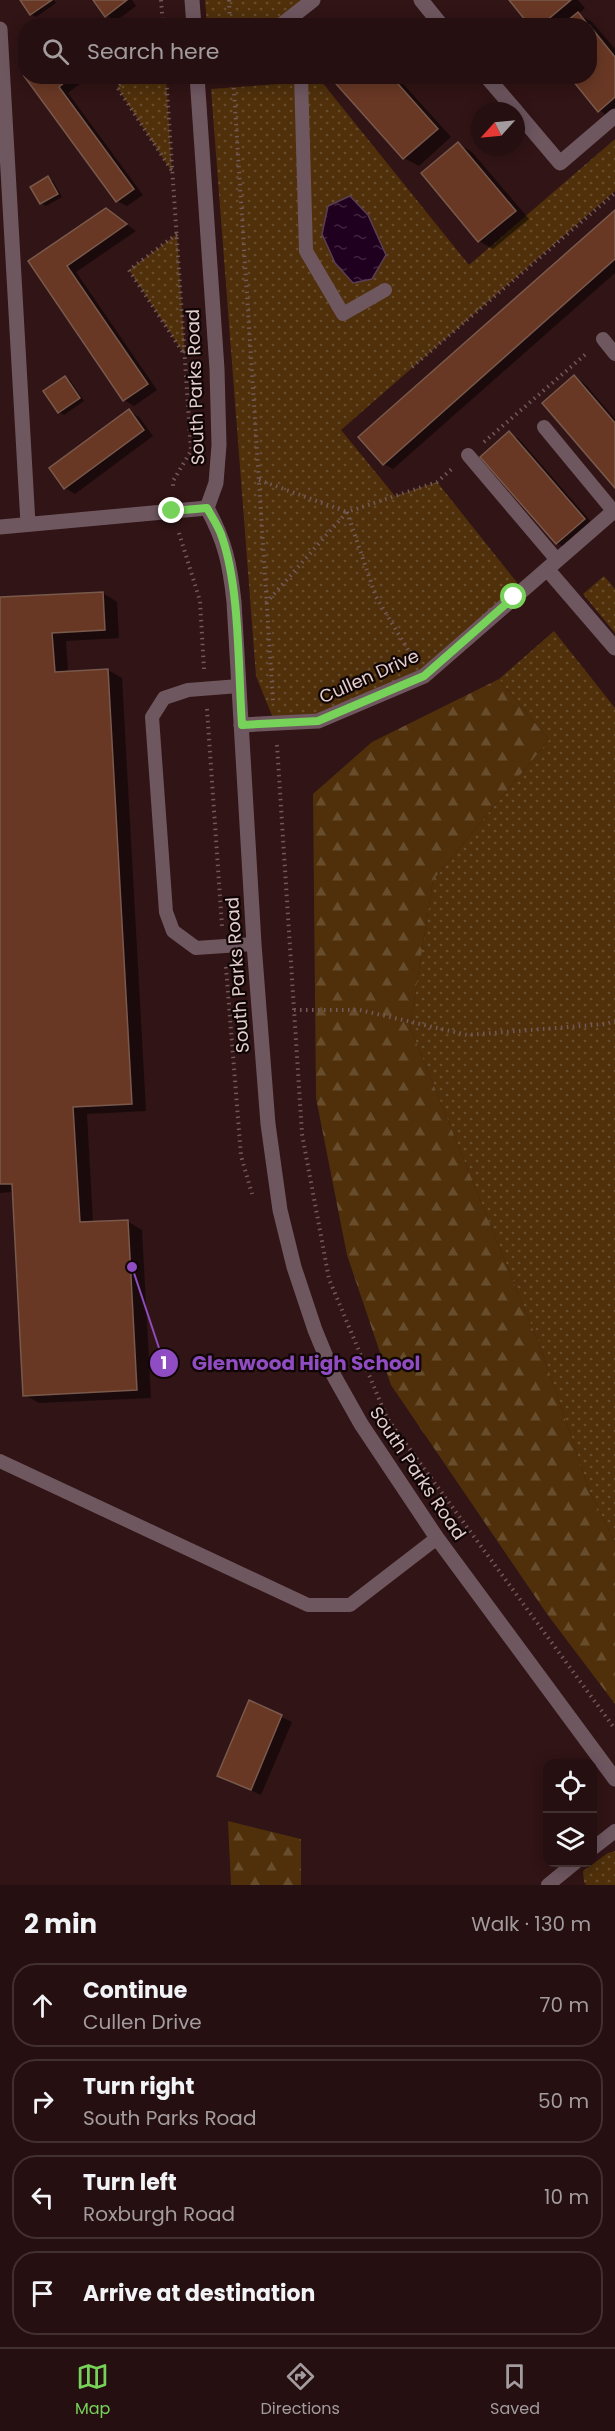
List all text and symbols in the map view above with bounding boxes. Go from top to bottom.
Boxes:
search box [18,18,597,84]
icon: search [39,35,72,68]
text: Search here [87,36,220,67]
north arrow [471,102,525,156]
street label: South Parks Road [180,309,210,465]
route end [158,497,184,523]
route start [500,583,526,609]
street label: Cullen Drive [315,643,423,709]
street label: South Parks Road [219,896,255,1054]
callout: Glenwood High School [149,1344,432,1382]
text: Glenwood High School [192,1349,420,1377]
text: 1 [161,1350,167,1375]
street label: South Parks Road [364,1401,472,1545]
map controls [543,1759,597,1867]
button: locate [543,1759,597,1813]
button: layers [543,1813,597,1867]
text: 2 min [24,1906,97,1942]
text: Walk · 130 m [471,1910,591,1938]
text: Continue [83,1975,187,2006]
icon: ahead [26,1989,59,2022]
text: 70 m [540,1991,589,2019]
text: Cullen Drive [83,2008,202,2036]
text: Turn right [83,2071,194,2102]
icon: right [26,2085,59,2118]
text: 50 m [538,2087,589,2115]
text: South Parks Road [83,2104,256,2132]
text: Turn left [83,2167,177,2198]
icon: left [26,2181,59,2214]
text: 10 m [544,2183,589,2211]
text: Roxburgh Road [83,2200,235,2228]
icon: arrive [26,2277,59,2310]
text: Arrive at destination [83,2278,315,2309]
tab: Map [75,2360,110,2421]
tab: Directions [261,2360,340,2421]
tab: Saved [490,2360,540,2421]

